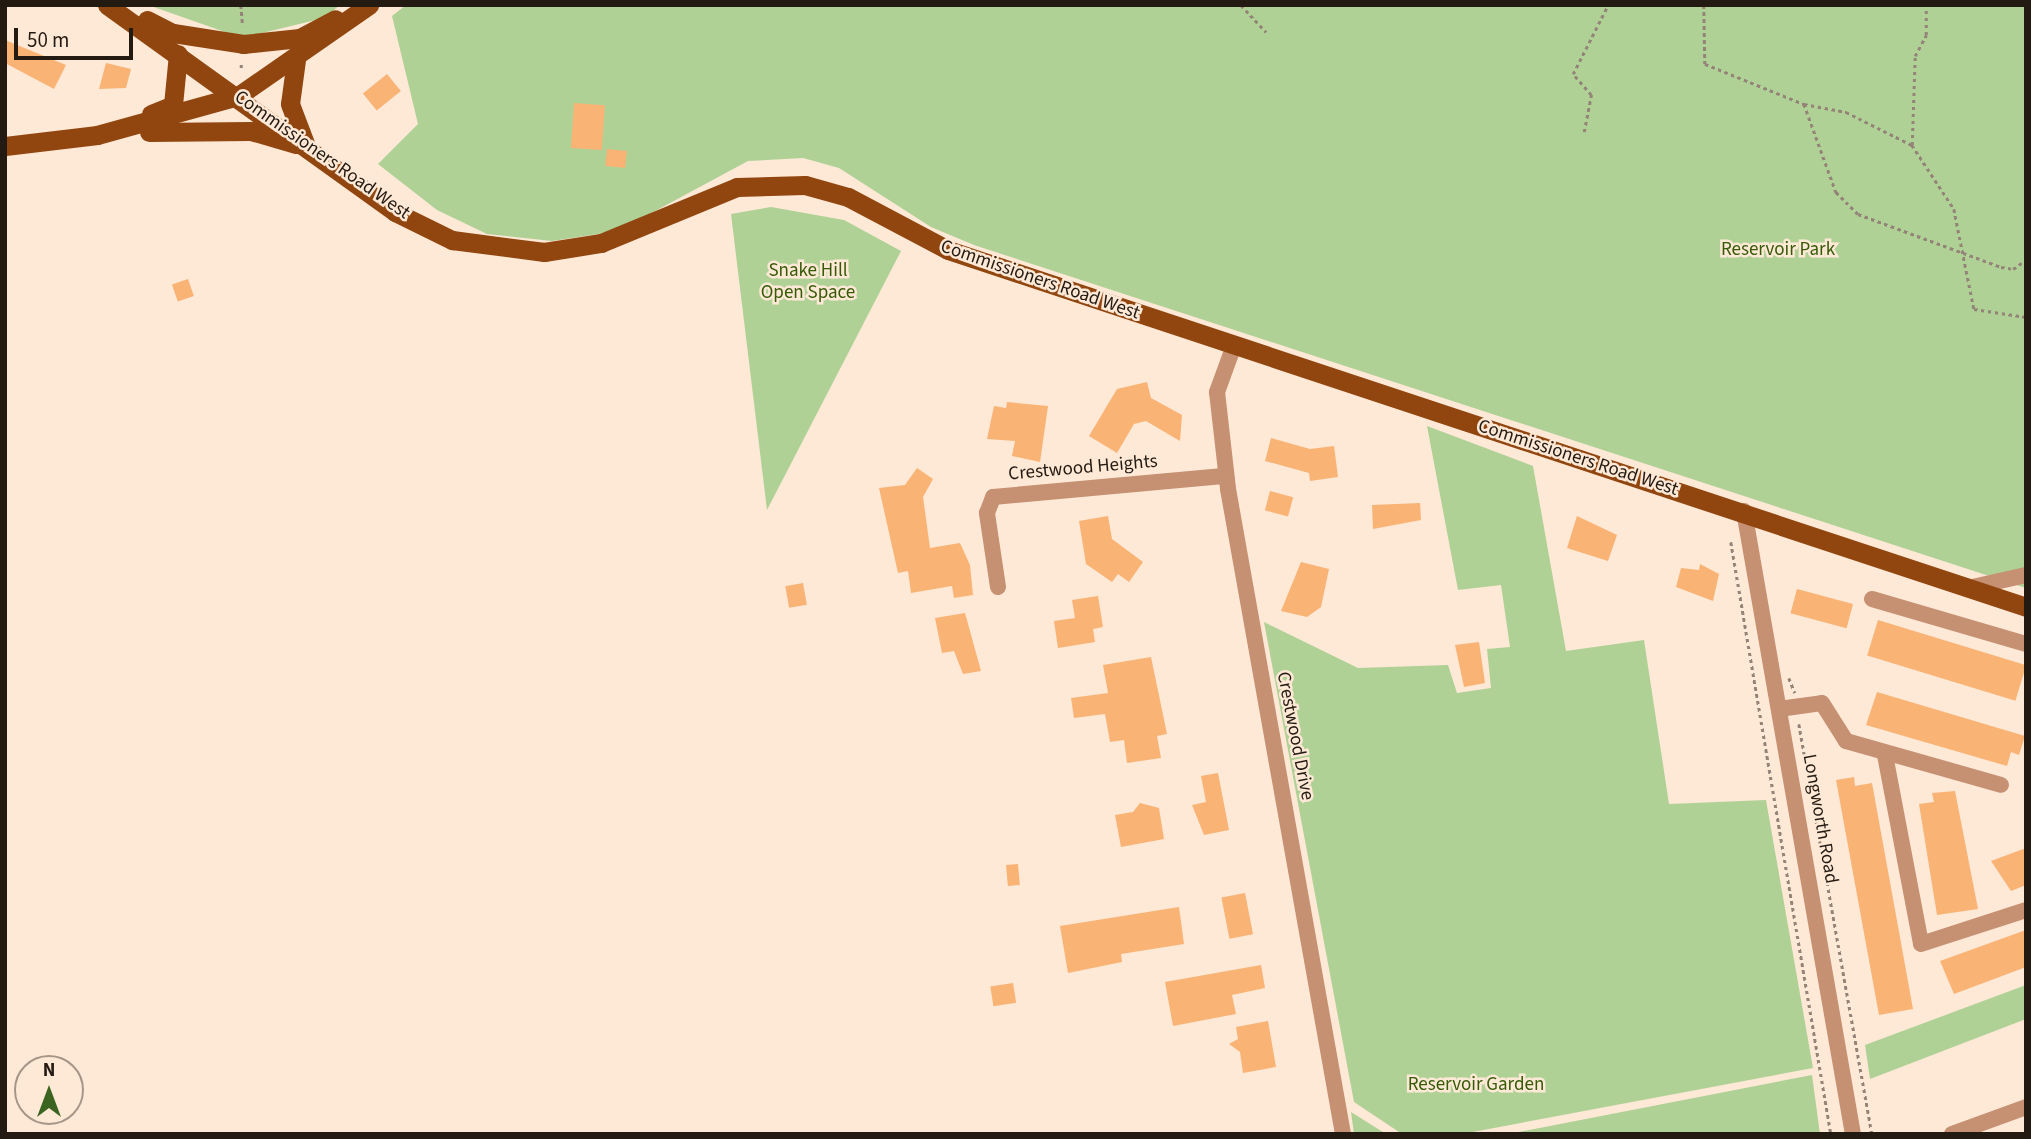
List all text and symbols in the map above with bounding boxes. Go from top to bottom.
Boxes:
scale bar [18,14,136,58]
text: 50 m [27,25,69,55]
street label: Commissioners Road West [230,86,414,224]
street label: Commissioners Road West [937,235,1143,325]
park label: Reservoir Park [1721,239,1835,261]
park label: Snake Hill Open Space [761,260,855,304]
street label: Commissioners Road West [1475,415,1681,501]
street label: Crestwood Heights [1007,450,1159,486]
street label: Crestwood Drive [1271,670,1319,802]
street label: Longworth Road [1797,753,1843,885]
north arrow [14,1055,84,1125]
text: N [43,1057,55,1084]
park label: Reservoir Garden [1408,1074,1544,1096]

